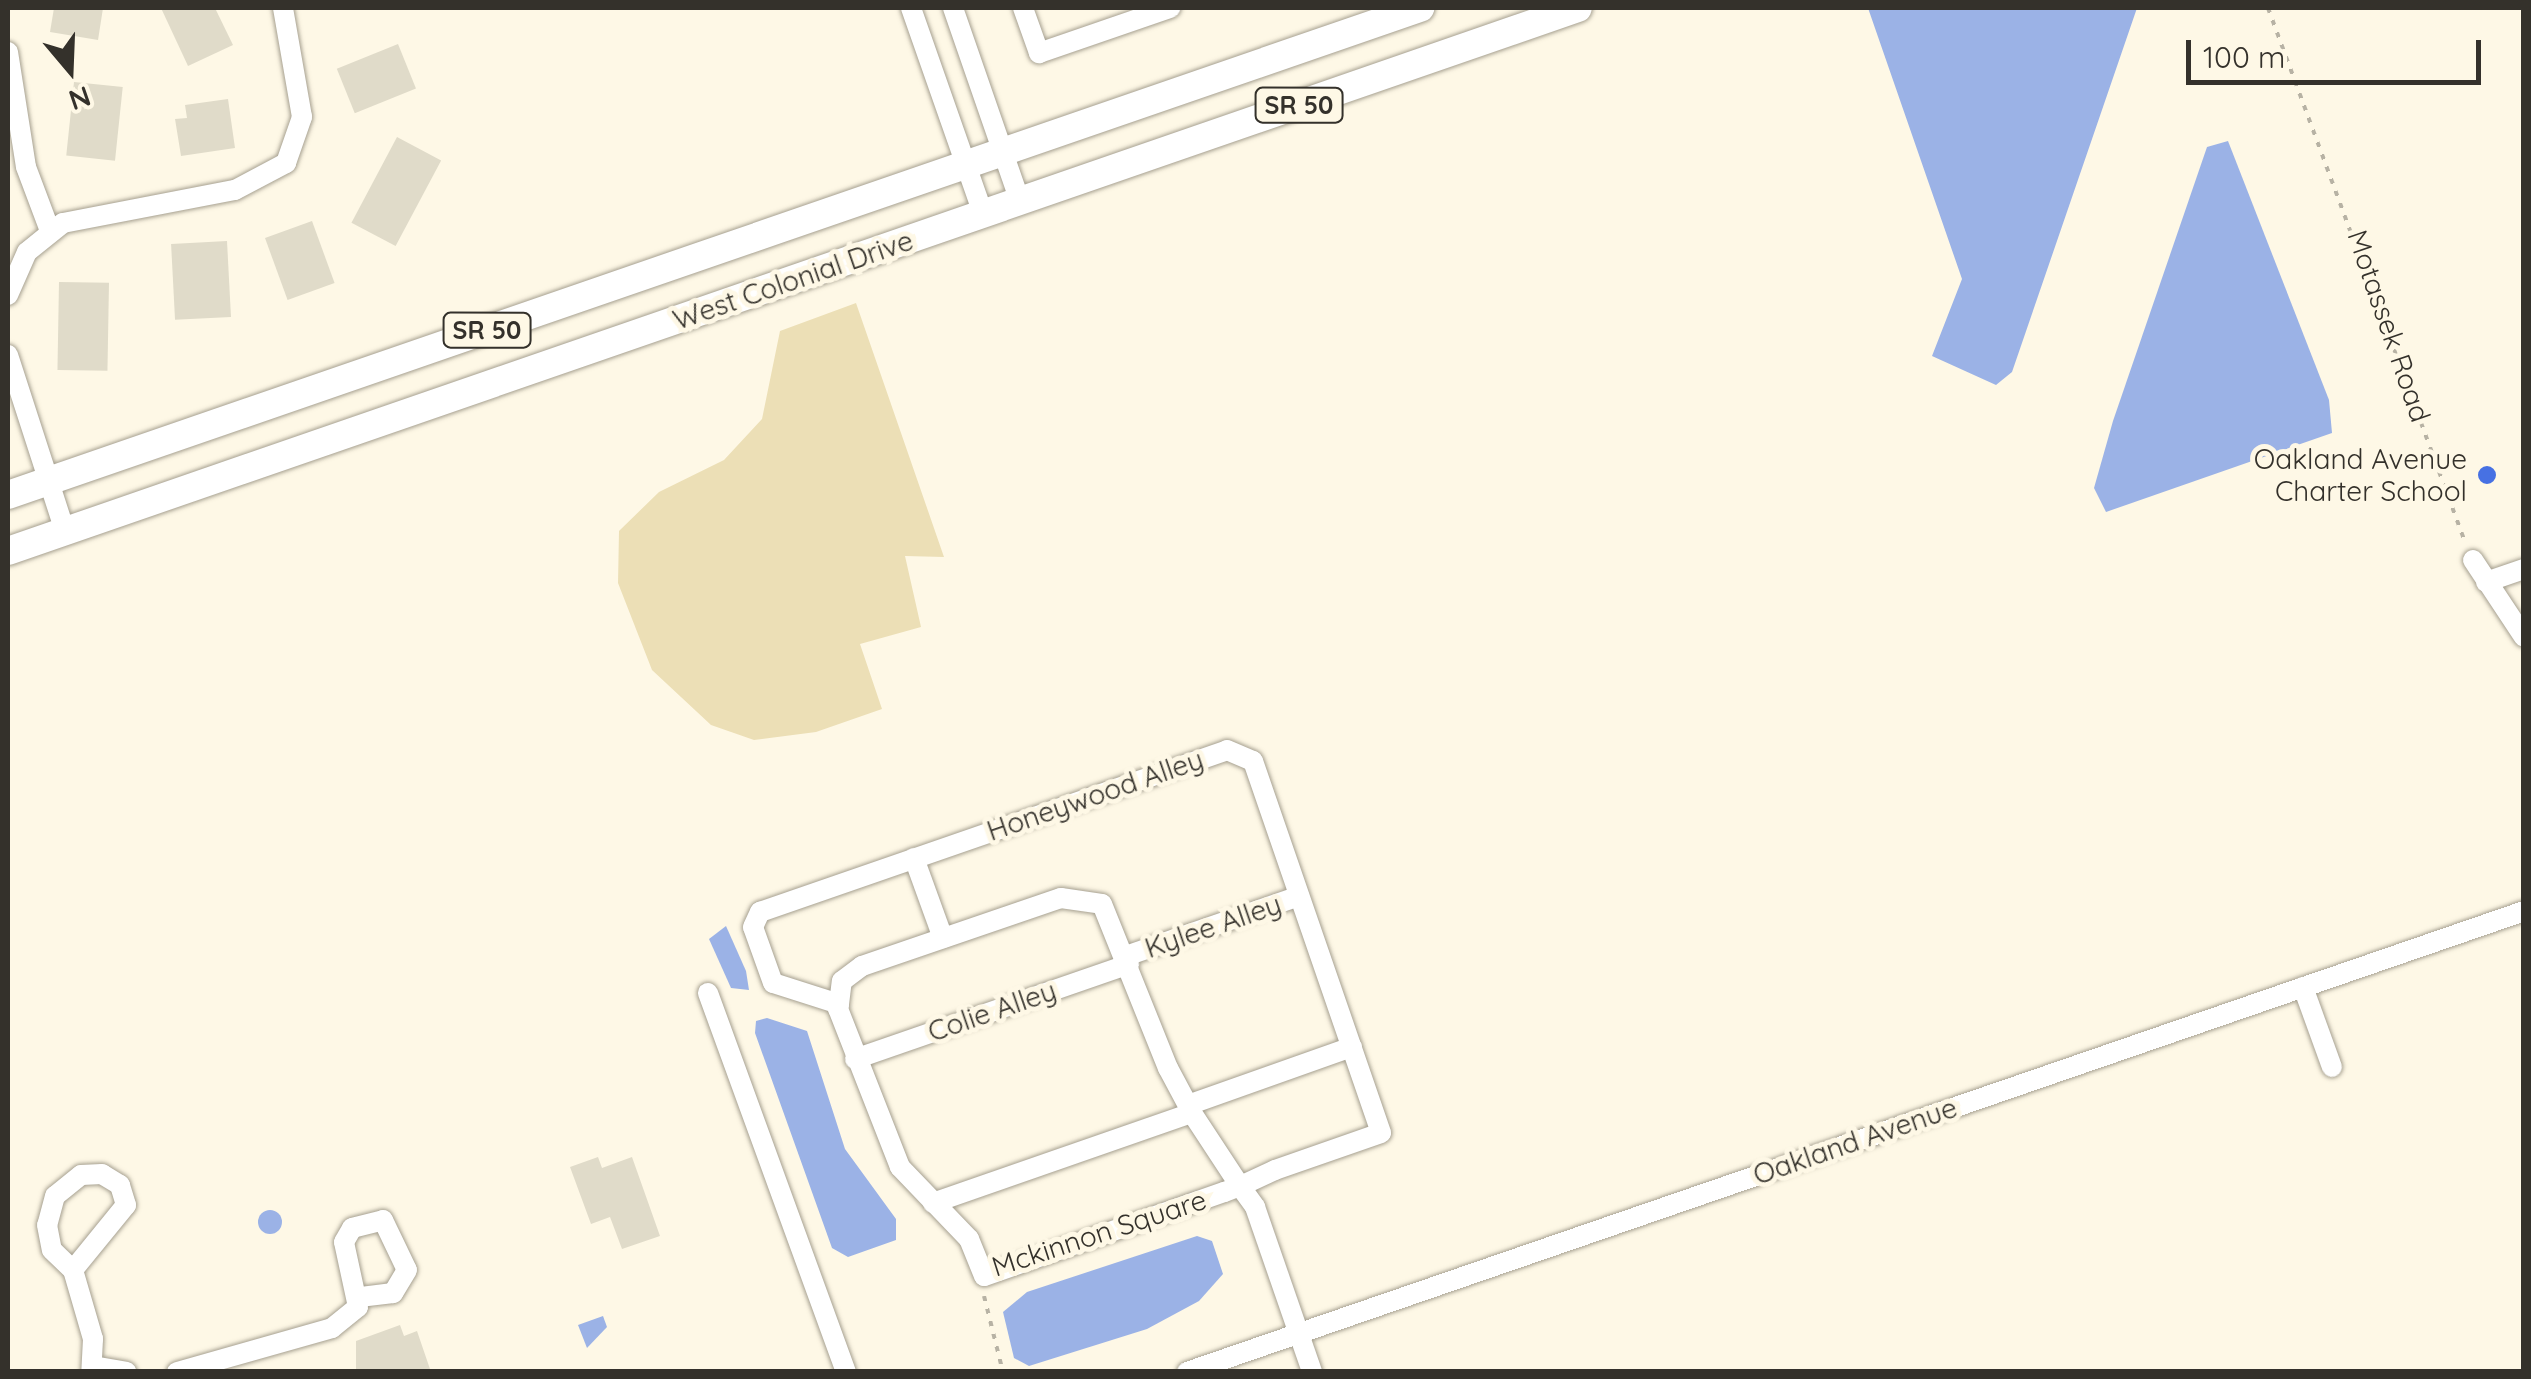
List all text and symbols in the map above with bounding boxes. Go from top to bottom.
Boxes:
north arrow [20,20,120,120]
scale bar [2191,20,2486,82]
text: 100 m [2203,38,2285,76]
text: N [64,79,95,119]
road number: SR 50 [1254,85,1344,125]
street label: West Colonial Drive [669,223,917,337]
street label: Motassek Road [2340,226,2438,426]
road number: SR 50 [442,310,532,350]
place label: Oakland Avenue Charter School [2254,442,2467,508]
marker: Oakland Avenue Charter School [2476,464,2498,486]
street label: Honeywood Alley [982,742,1208,848]
street label: Kylee Alley [1140,887,1286,965]
street label: Colie Alley [923,973,1061,1049]
street label: Oakland Avenue [1749,1090,1961,1192]
street label: Mckinnon Square [988,1183,1210,1283]

